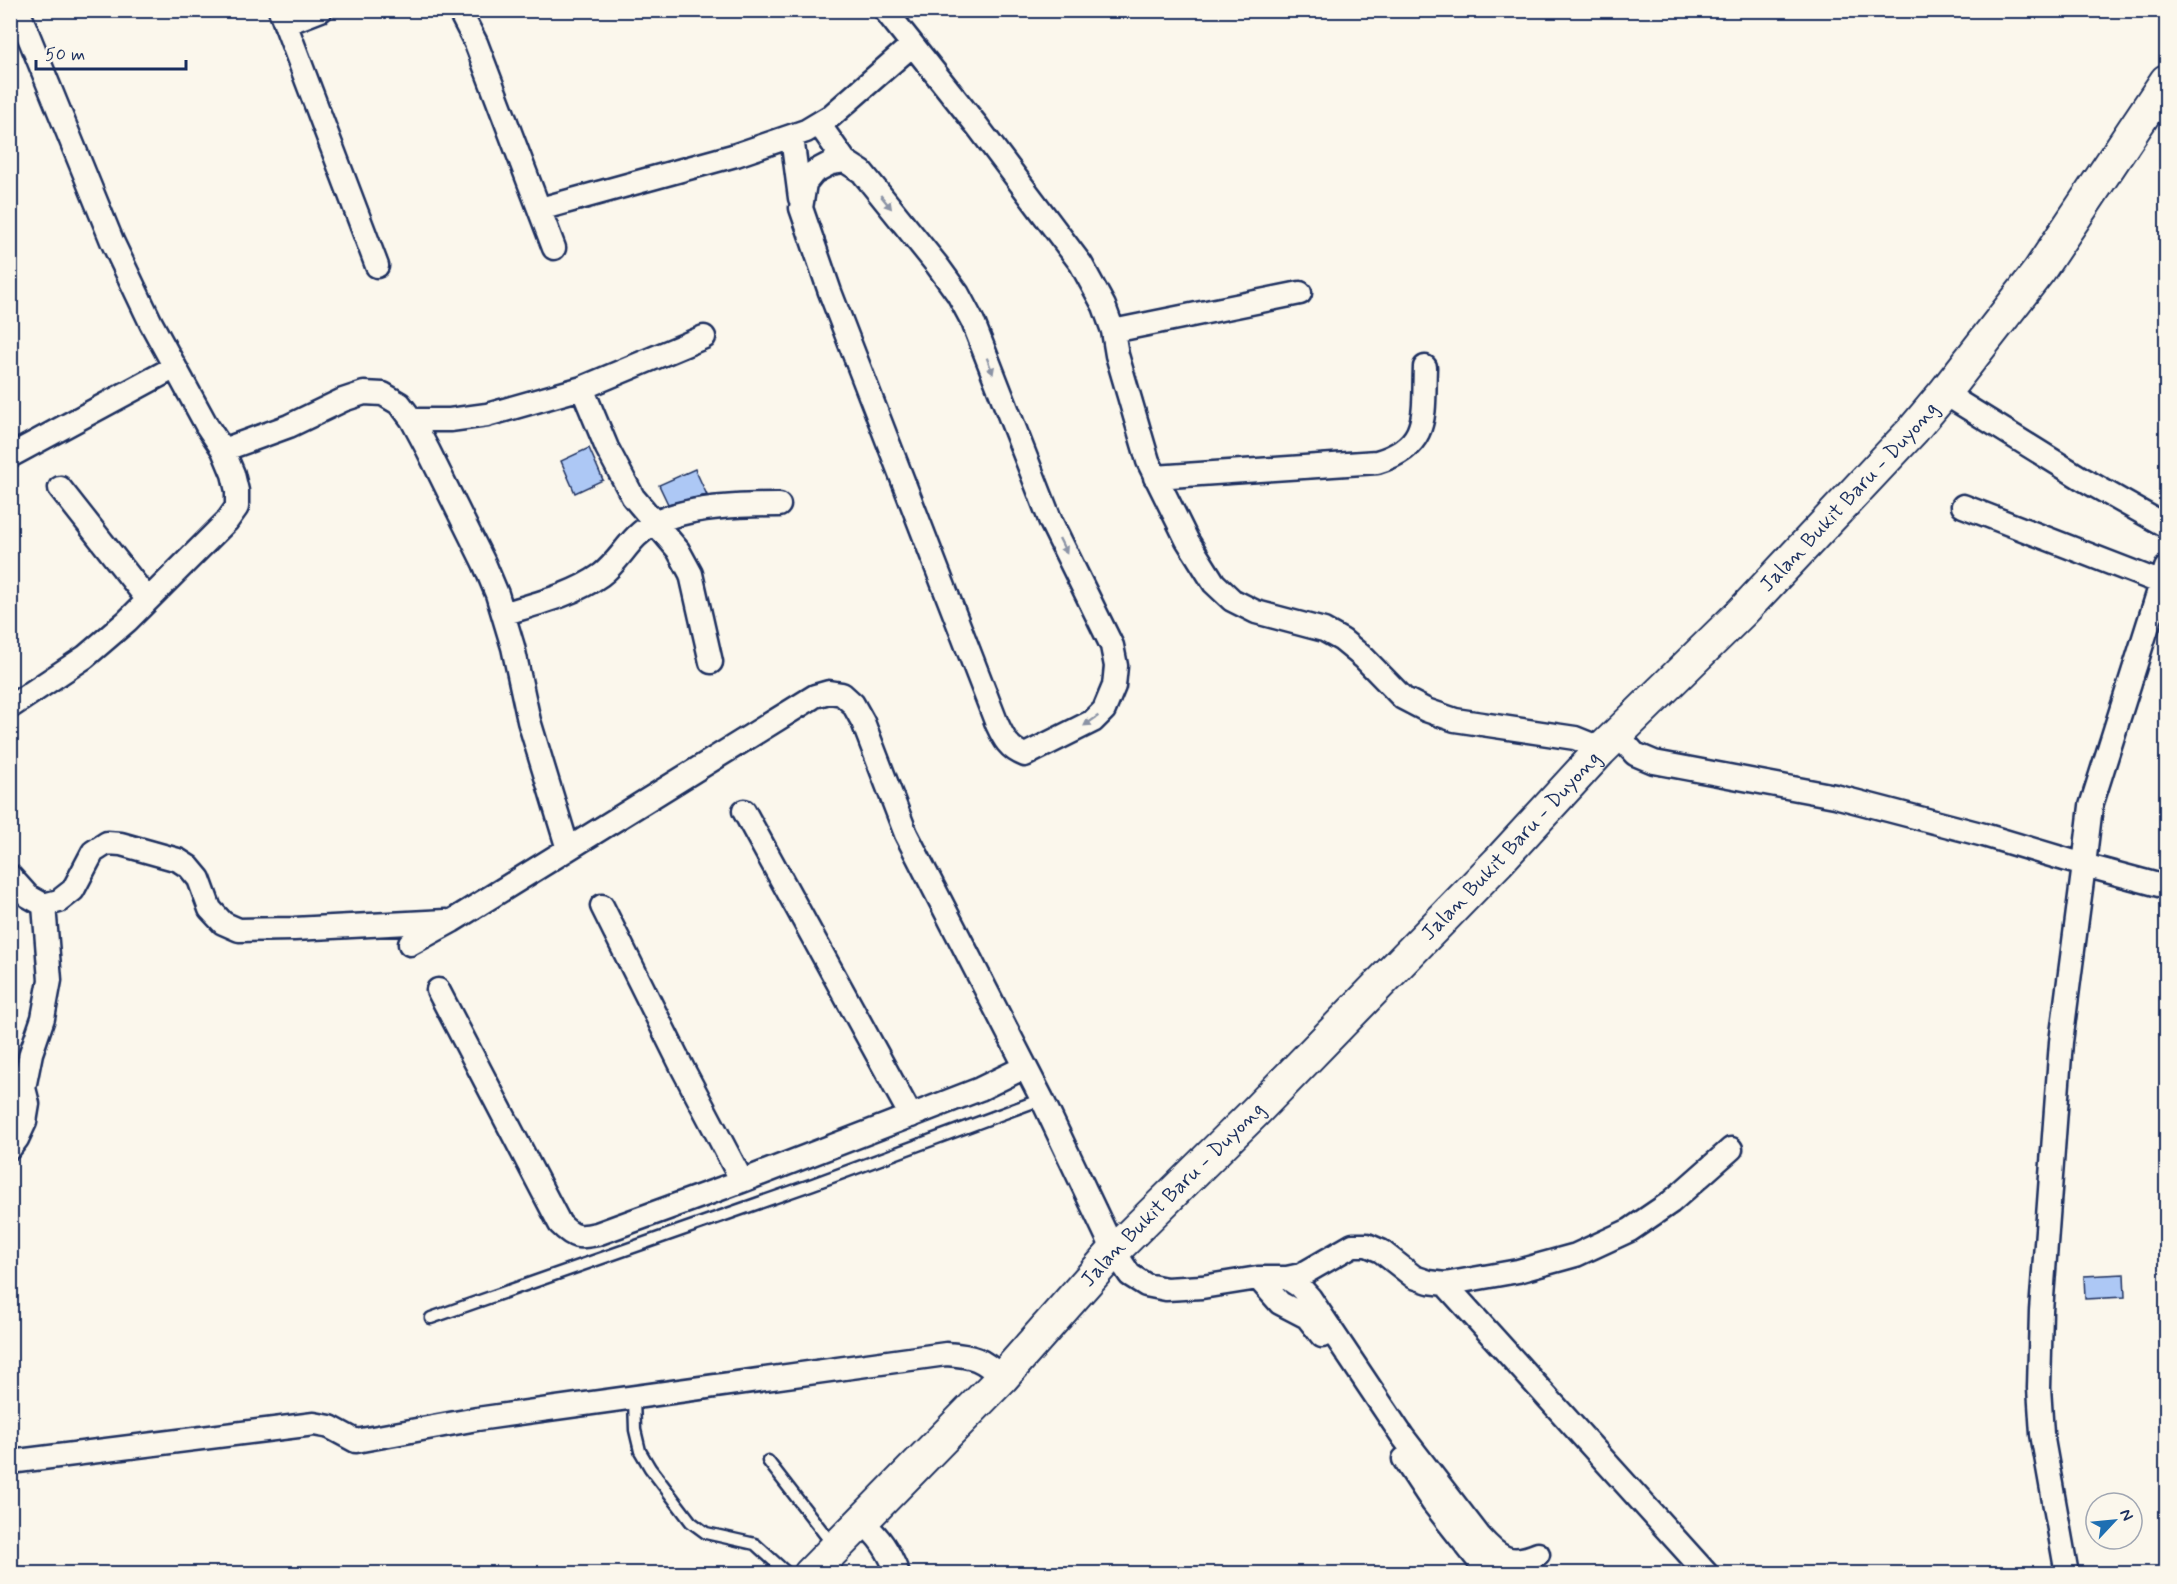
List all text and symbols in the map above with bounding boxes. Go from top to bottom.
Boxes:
scale bar [36,33,186,71]
text: 50 m [45,43,85,67]
one-way arrow [879,194,892,209]
one-way arrow [985,357,995,375]
street label: Jalan Bukit Baru - Duyong [1754,396,1945,598]
one-way arrow [1058,538,1068,555]
one-way arrow [1083,715,1099,727]
street label: Jalan Bukit Baru - Duyong [1415,745,1607,947]
street label: Jalan Bukit Baru - Duyong [1074,1096,1271,1293]
north arrow [2084,1491,2144,1551]
text: N [2114,1506,2138,1524]

